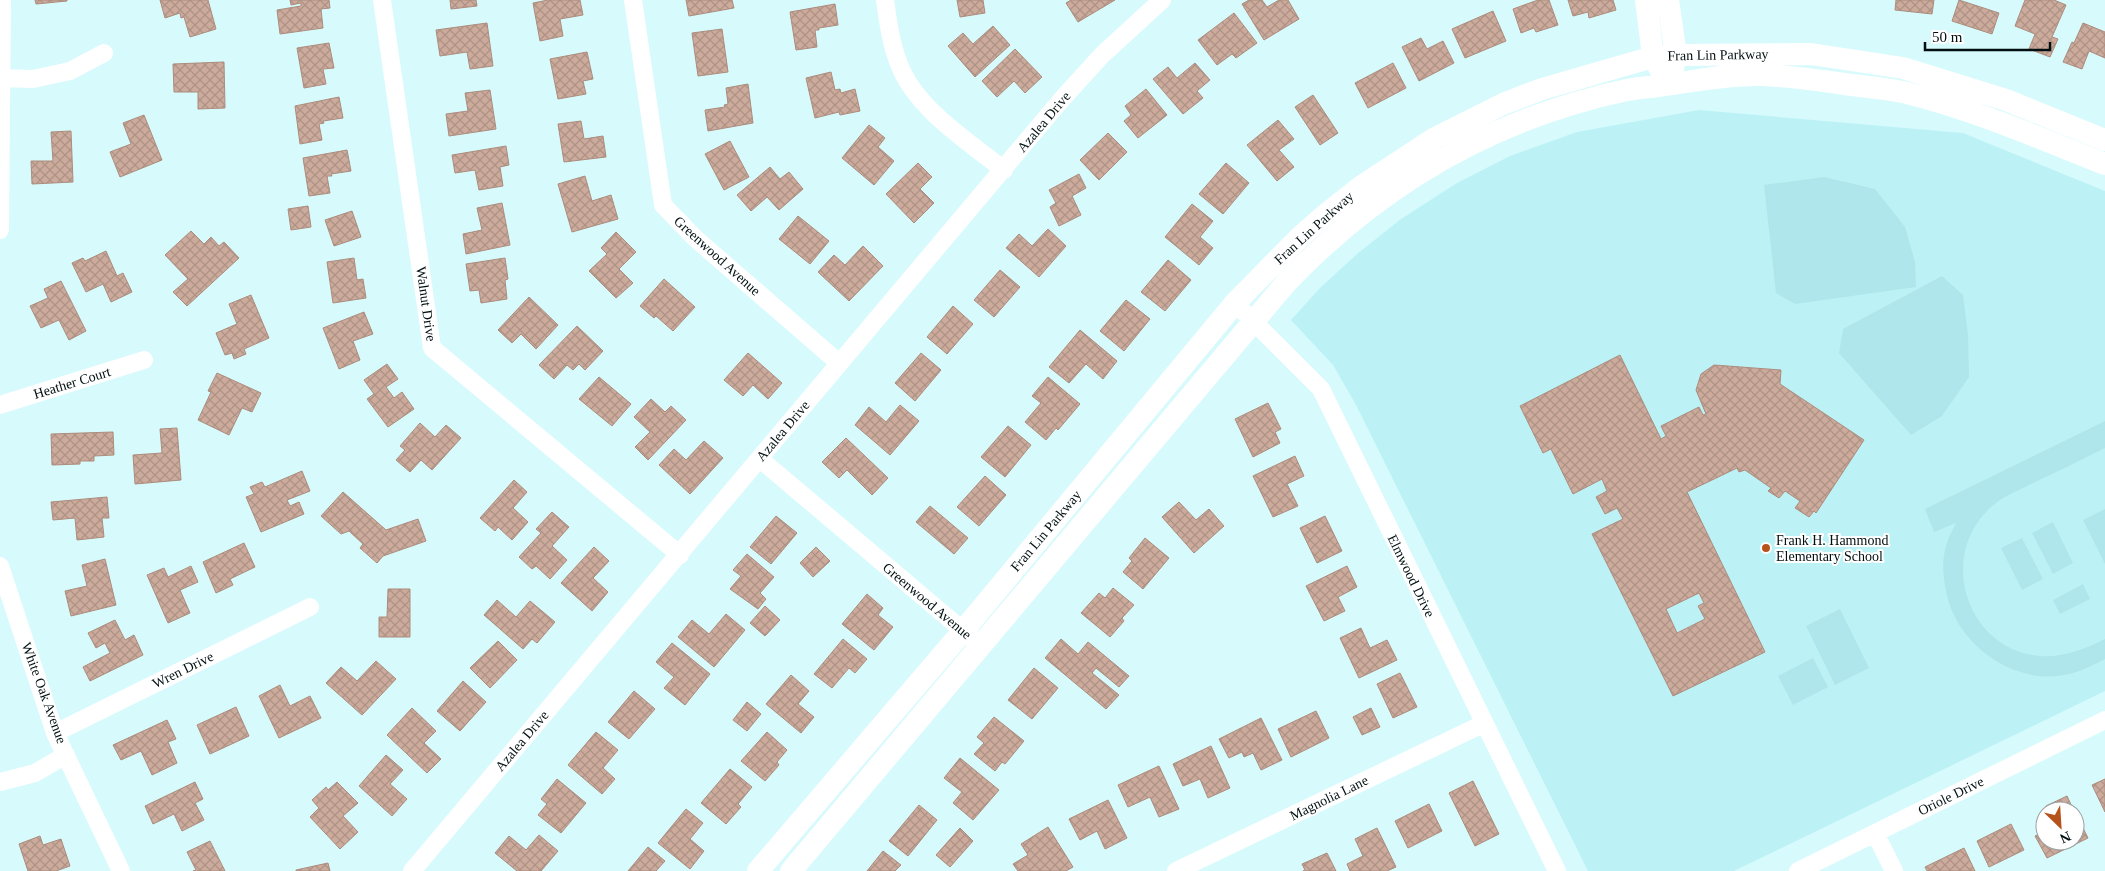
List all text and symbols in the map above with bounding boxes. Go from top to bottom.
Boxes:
scale bar [1925,20,2050,52]
text: 50 m [1932,29,1963,45]
street label: Fran Lin Parkway [1667,47,1769,63]
street label: Azalea Drive [1014,89,1074,155]
street label: Fran Lin Parkway [1271,189,1357,267]
street label: Greenwood Avenue [671,213,763,299]
street label: Walnut Drive [413,266,439,342]
street label: Heather Court [32,364,112,402]
street label: Azalea Drive [753,398,813,464]
street label: Fran Lin Parkway [1008,487,1084,575]
street label: Elmwood Drive [1385,532,1437,620]
place label: Frank H. Hammond Elementary School [1776,533,1888,564]
marker: Frank H. Hammond Elementary School [1760,542,1772,554]
street label: Greenwood Avenue [880,560,974,642]
street label: White Oak Avenue [19,641,69,745]
street label: Wren Drive [150,649,216,691]
street label: Azalea Drive [492,708,552,774]
street label: Magnolia Lane [1287,773,1371,823]
street label: Oriole Drive [1916,774,1986,818]
north arrow [2035,801,2085,851]
text: N [2058,828,2073,846]

